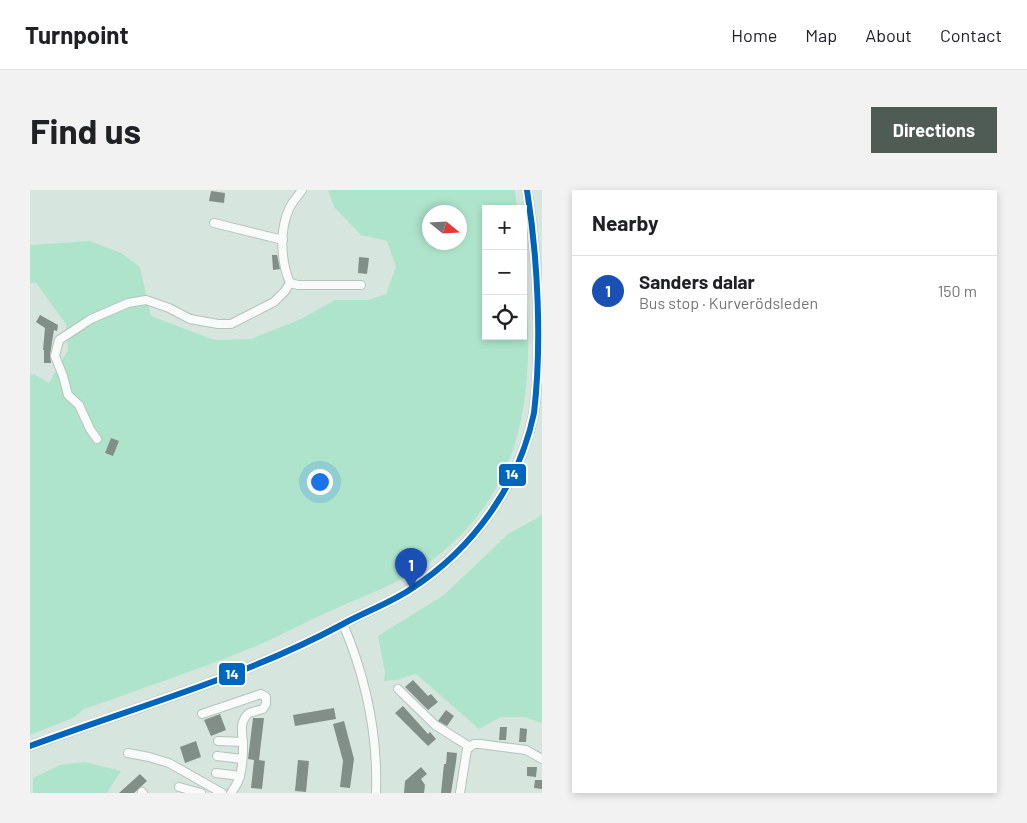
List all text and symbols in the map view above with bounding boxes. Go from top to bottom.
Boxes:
text: Turnpoint [25,20,129,49]
text: Home [731,24,777,46]
text: Map [805,24,837,46]
text: About [865,24,912,46]
text: Contact [940,24,1002,46]
button: Directions [871,107,997,153]
text: Find us [30,109,141,151]
north arrow [422,205,467,250]
map controls [482,205,527,340]
button: + [482,205,527,250]
text: Nearby [592,210,658,235]
button: − [482,250,527,295]
text: Sanders dalar [639,270,755,293]
text: 1 [605,281,611,300]
text: 150 m [938,281,977,300]
text: Bus stop · Kurverödsleden [639,293,818,312]
button: locate [482,295,527,340]
line badge: 14 [498,463,527,487]
text: 14 [505,465,519,482]
your location [307,469,333,495]
pin: 1 [395,548,427,589]
line badge: 14 [218,662,246,686]
text: 14 [225,665,239,682]

